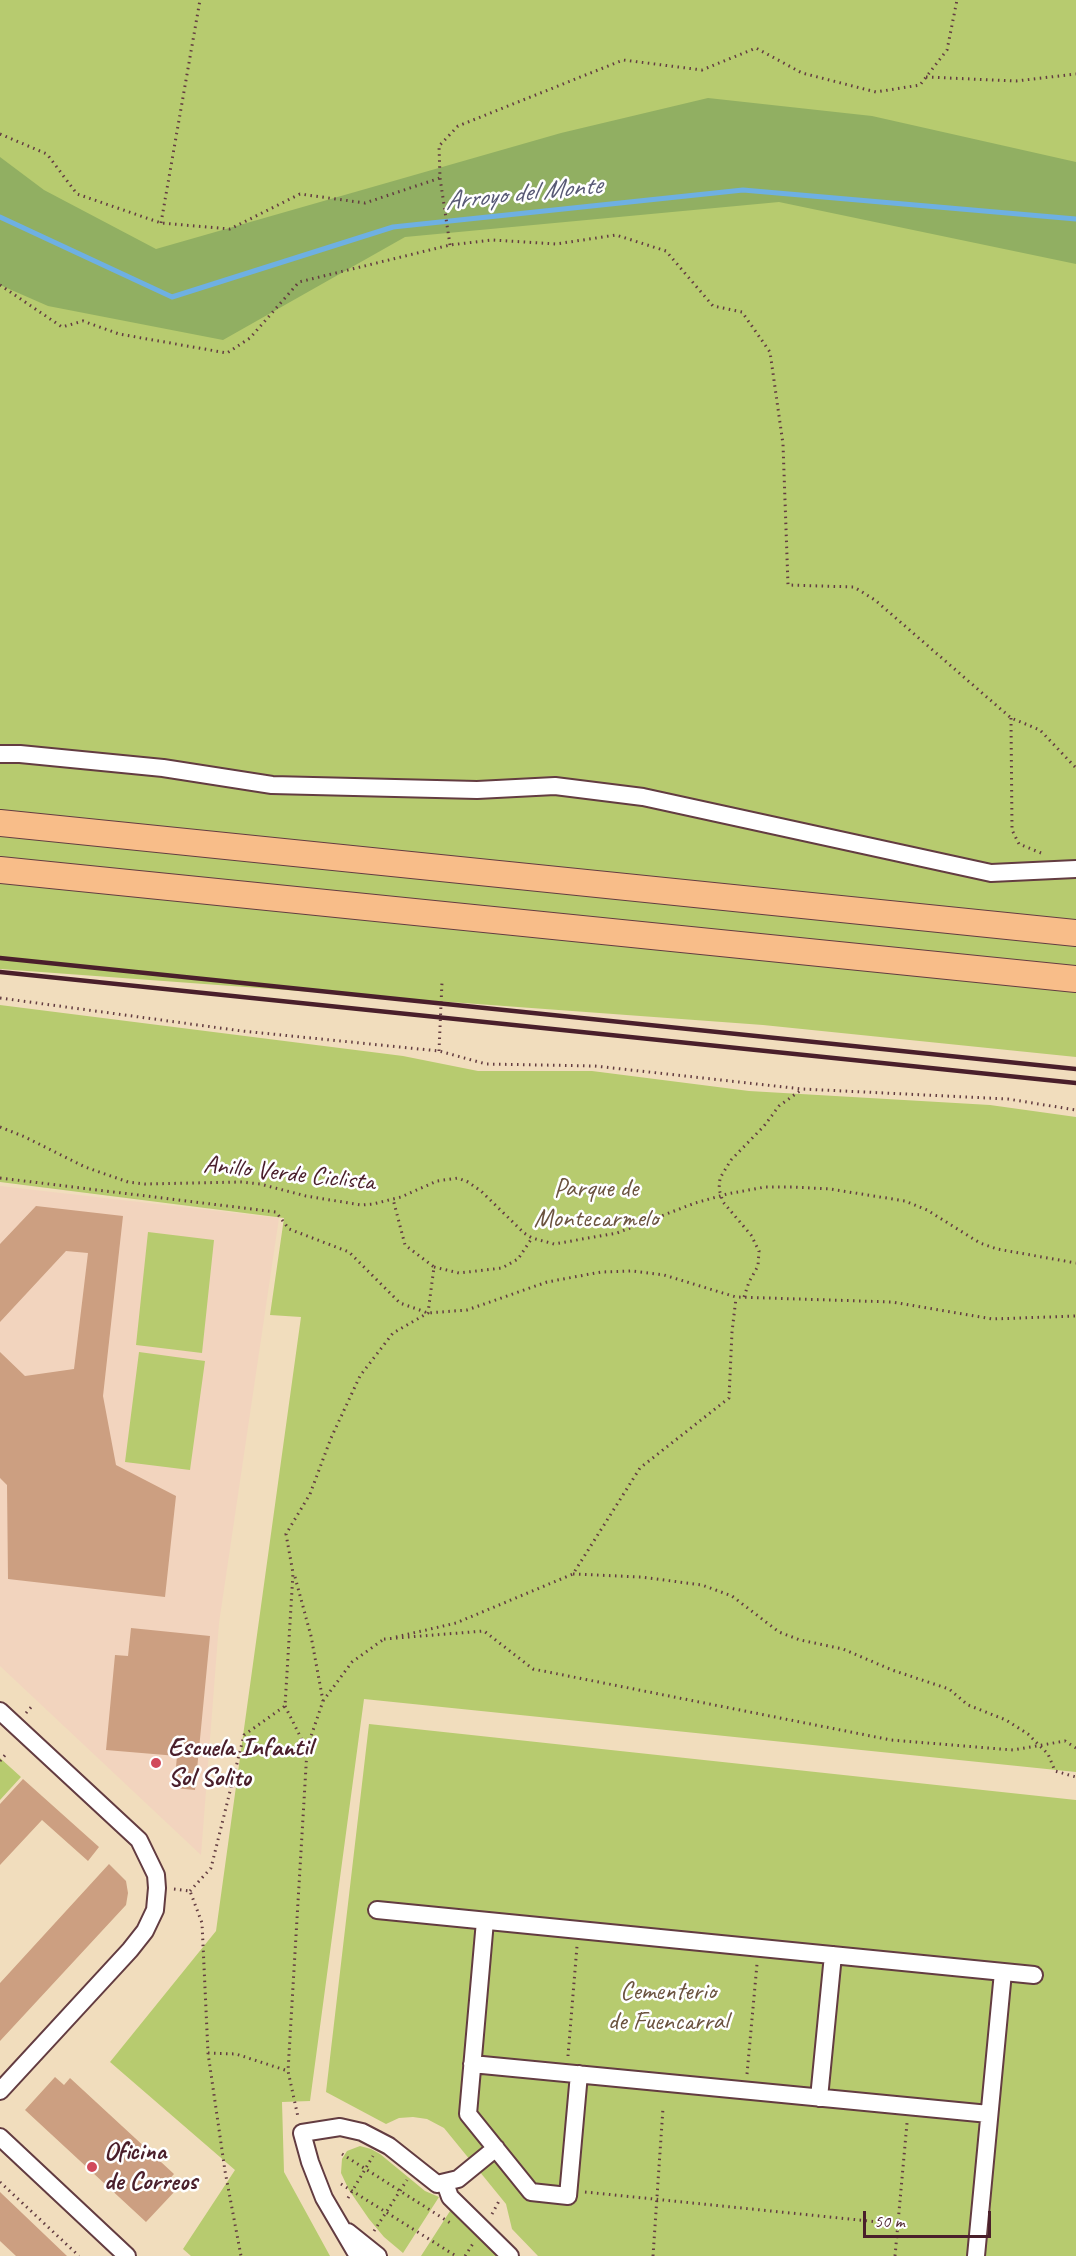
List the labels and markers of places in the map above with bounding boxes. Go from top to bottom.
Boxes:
place label: Escuela Infantil Sol Solito [168,1732,312,1793]
marker: Escuela Infantil Sol Solito [149,1756,163,1770]
place label: Oficina de Correos [104,2136,197,2198]
marker: Oficina de Correos [85,2160,99,2174]

